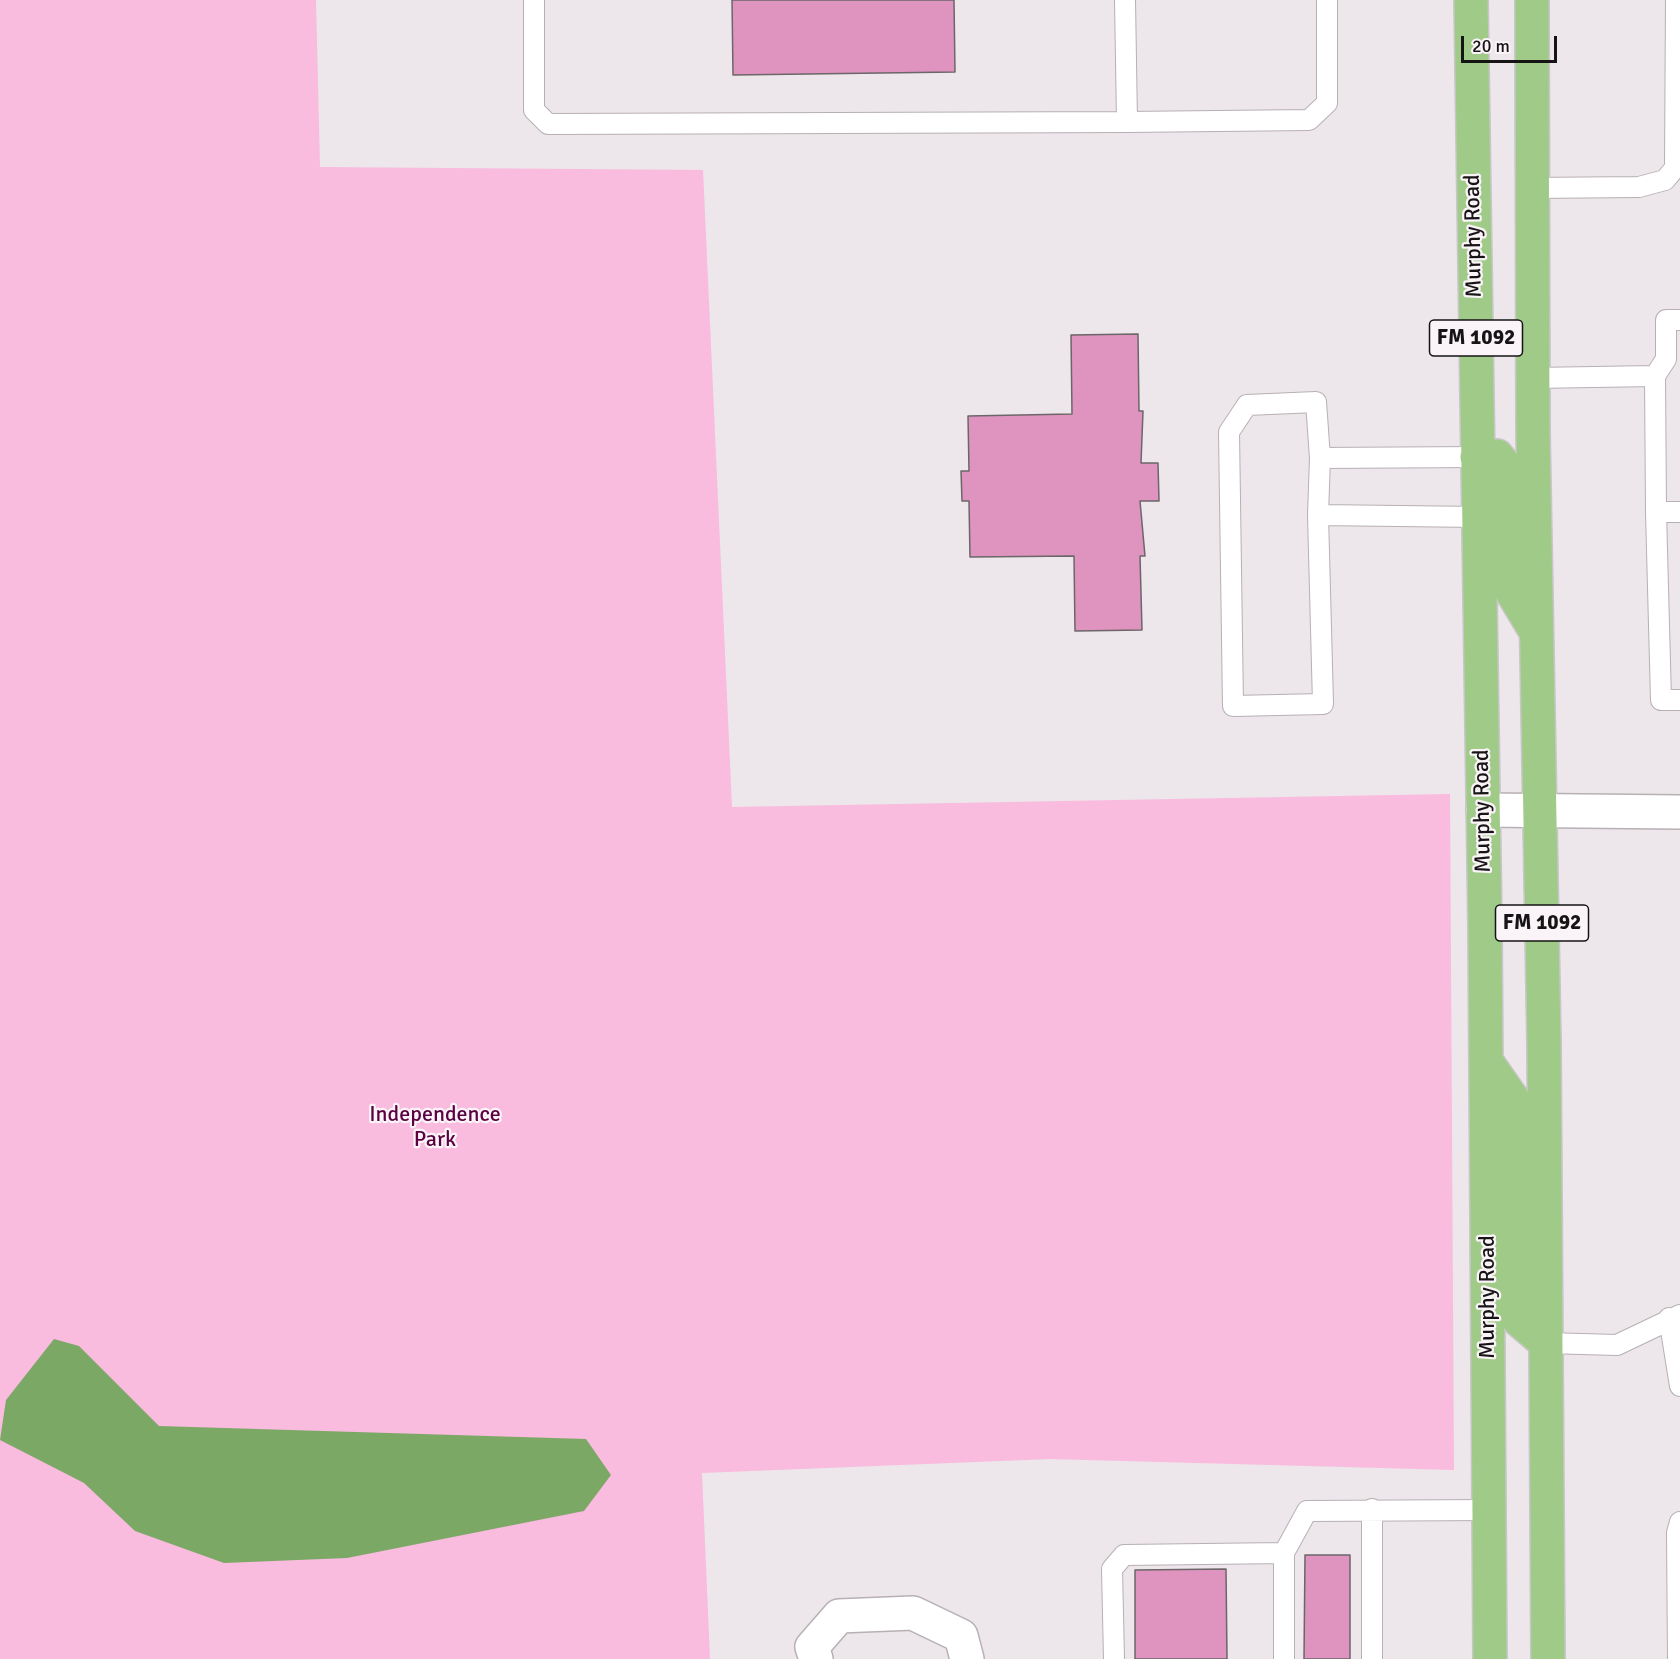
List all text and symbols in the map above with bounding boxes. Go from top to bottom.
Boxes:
scale bar [1464,24,1560,62]
text: 20 m [1472,35,1510,57]
street label: Murphy Road [1460,174,1488,298]
road number: FM 1092 [1430,320,1522,356]
street label: Murphy Road [1469,749,1497,873]
road number: FM 1092 [1496,905,1588,941]
park label: Independence Park [369,1102,501,1154]
street label: Murphy Road [1475,1235,1501,1359]

